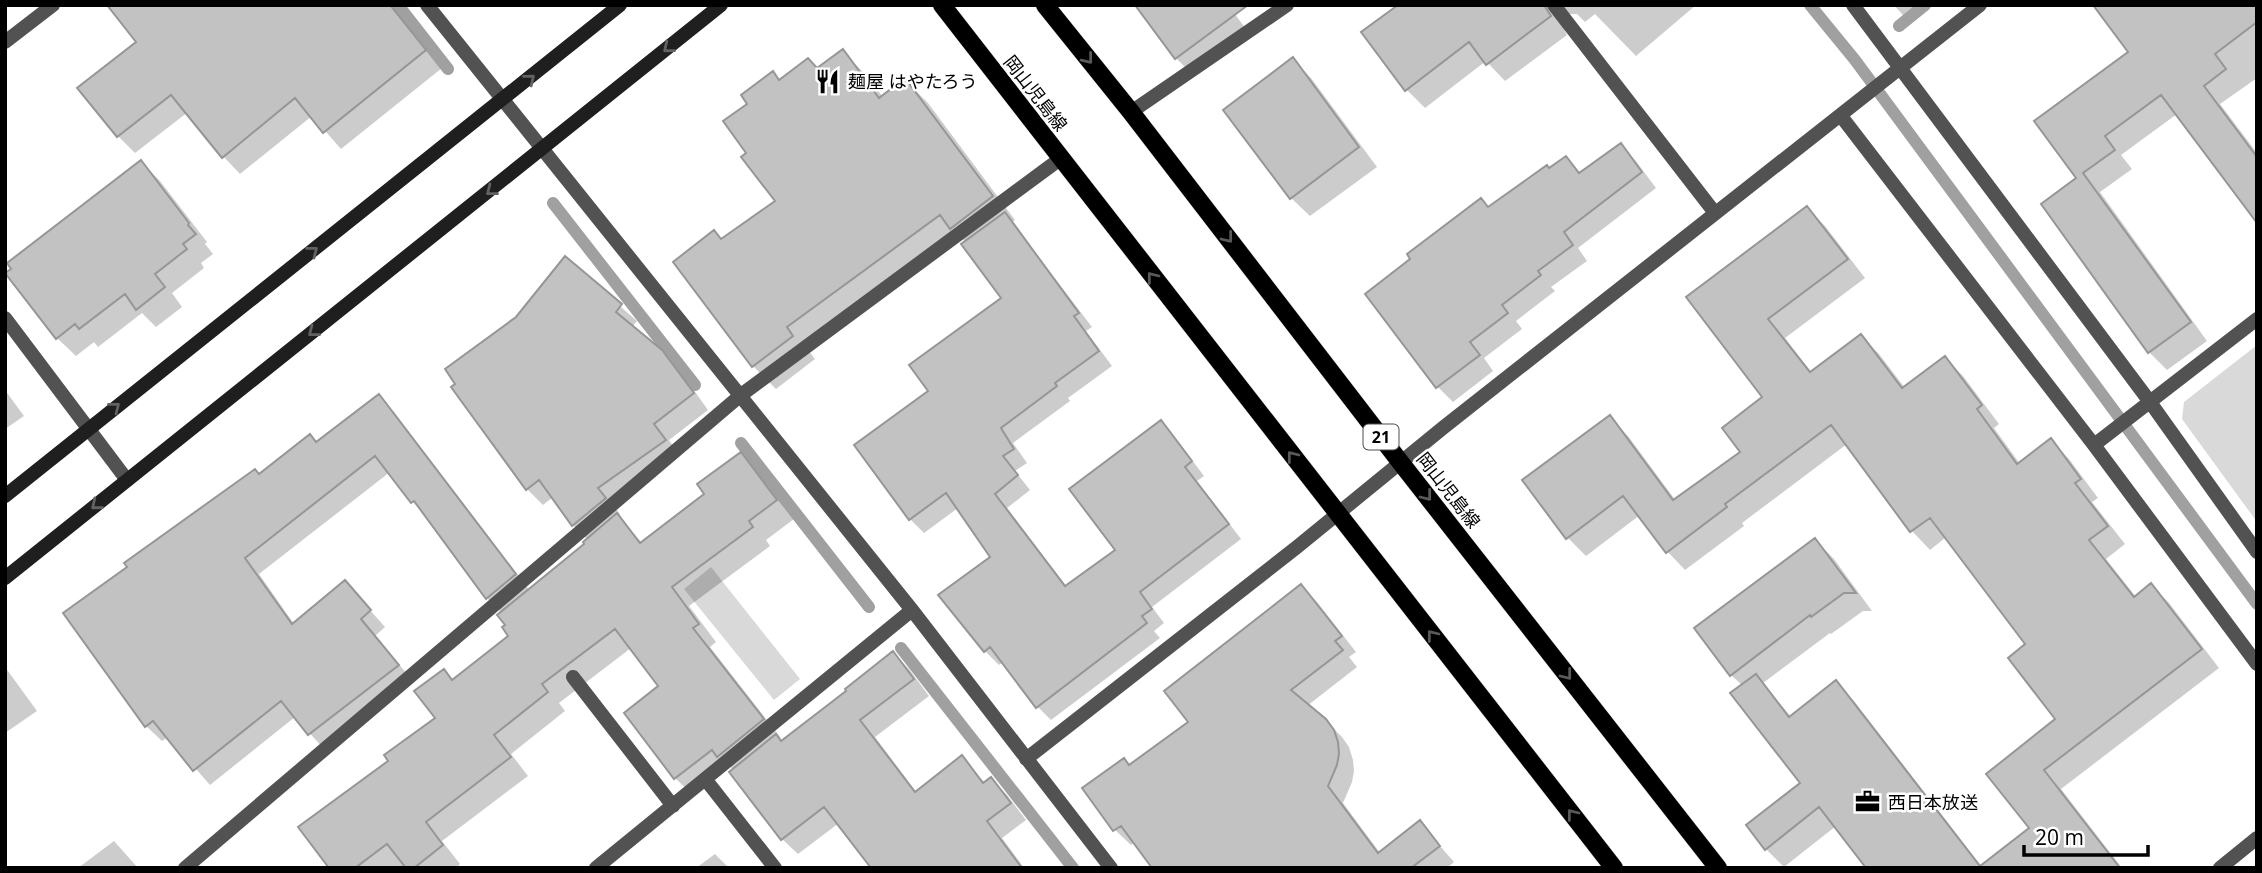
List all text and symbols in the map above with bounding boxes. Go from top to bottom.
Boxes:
one-way arrow [663,40,676,53]
street label: 岡山児島線 [999,50,1073,136]
one-way arrow [1080,50,1092,63]
restaurant icon: 麺屋 はやたろう [814,67,842,95]
place label: 麺屋 はやたろう [848,69,978,93]
one-way arrow [521,75,534,87]
one-way arrow [486,183,499,195]
one-way arrow [1219,230,1232,243]
one-way arrow [305,246,318,259]
one-way arrow [1147,272,1160,284]
one-way arrow [308,324,320,337]
one-way arrow [107,403,120,415]
road number: 21 [1364,424,1398,450]
street label: 岡山児島線 [1412,447,1486,533]
one-way arrow [1287,451,1300,463]
one-way arrow [1418,488,1431,500]
one-way arrow [92,496,104,509]
one-way arrow [1428,630,1441,643]
one-way arrow [1559,667,1572,679]
office icon: 西日本放送 [1854,788,1882,816]
place label: 西日本放送 [1888,790,1978,814]
one-way arrow [1568,809,1581,822]
scale bar [2024,814,2148,858]
text: 20 m [2035,823,2084,851]

